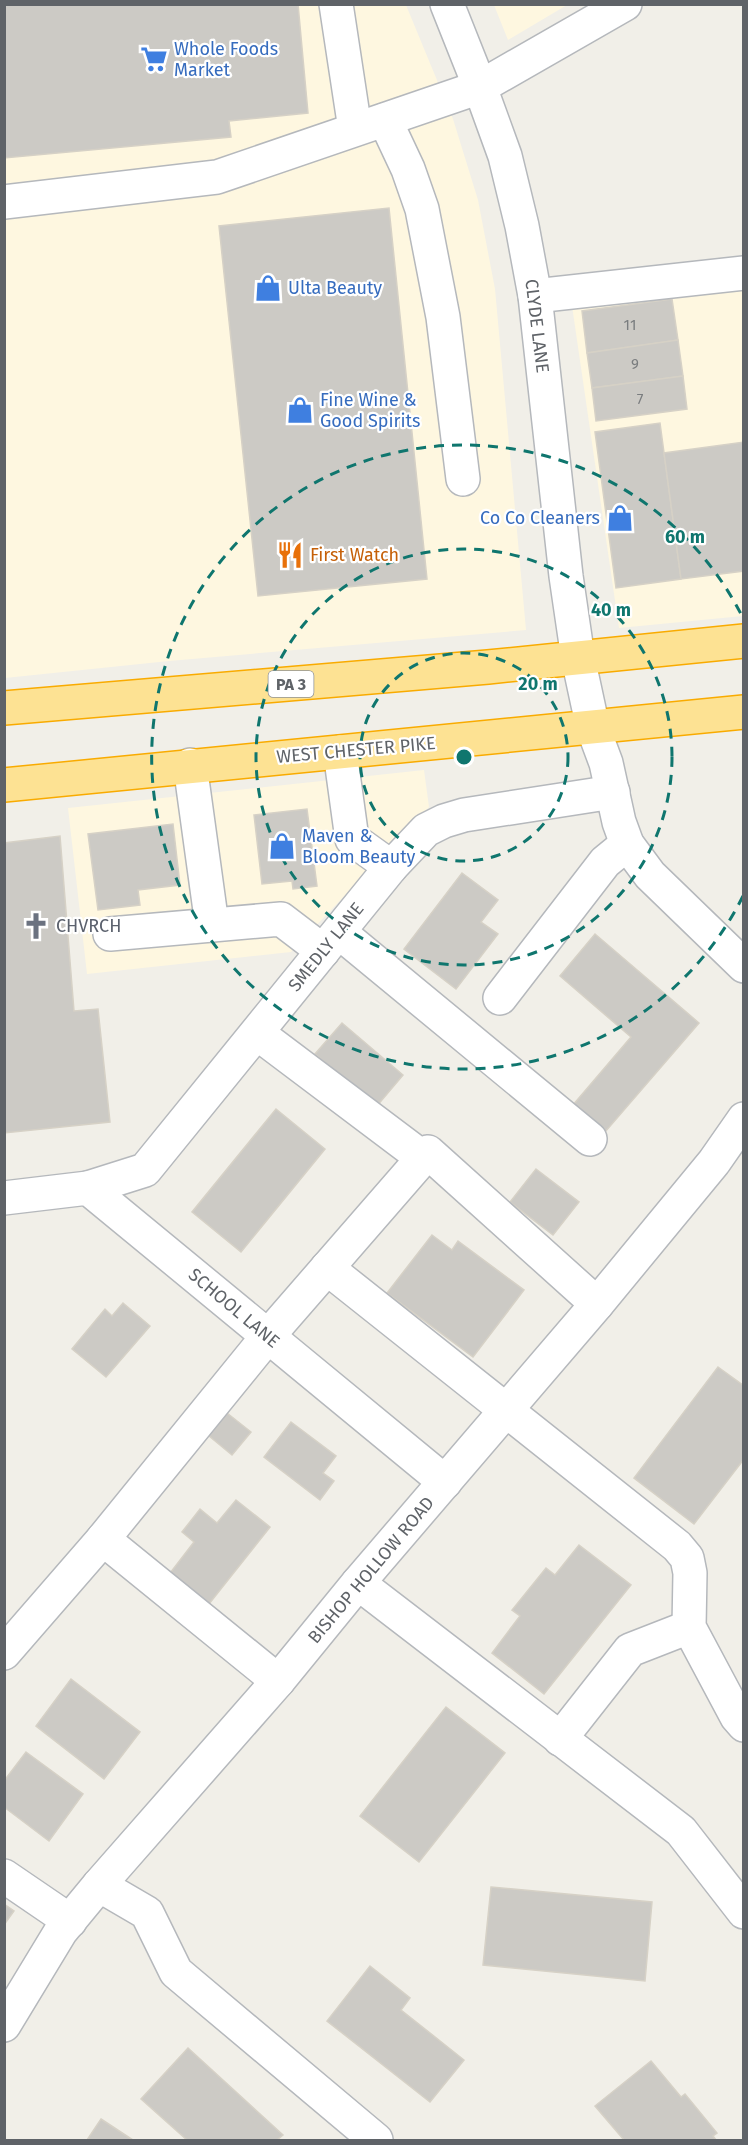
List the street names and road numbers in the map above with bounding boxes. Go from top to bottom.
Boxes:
street label: CLYDE LANE [520,278,554,374]
road number: PA 3 [268,671,314,697]
street label: WEST CHESTER PIKE [276,732,436,768]
street label: SMEDLY LANE [283,898,369,996]
street label: SCHOOL LANE [184,1264,284,1352]
street label: BISHOP HOLLOW ROAD [303,1492,439,1648]

